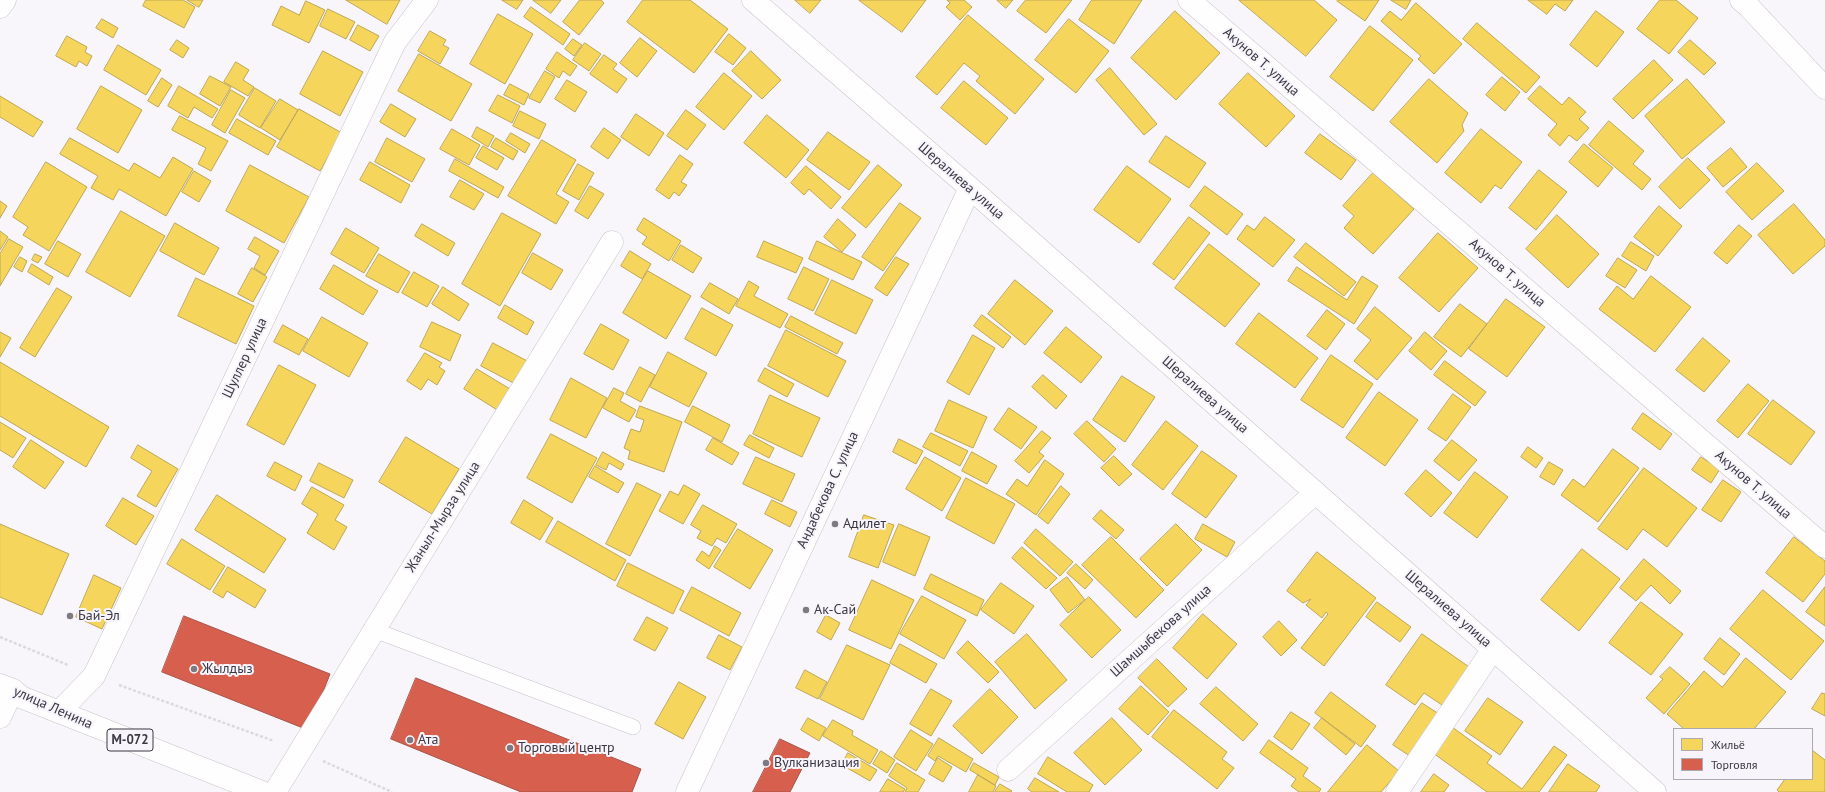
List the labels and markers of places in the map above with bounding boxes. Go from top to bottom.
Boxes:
place label: Адилет [843,516,886,532]
marker: Адилет [830,519,840,529]
place label: Ак-Сай [814,602,856,618]
marker: Ак-Сай [801,605,811,615]
place label: Бай-Эл [78,608,120,624]
marker: Бай-Эл [65,611,75,621]
place label: Жылдыз [202,661,253,677]
marker: Жылдыз [189,664,199,674]
place label: Ата [418,732,438,748]
marker: Ата [405,735,415,745]
place label: Торговый центр [518,740,615,756]
marker: Торговый центр [505,743,515,753]
place label: Вулканизация [774,755,859,771]
marker: Вулканизация [761,758,771,768]

